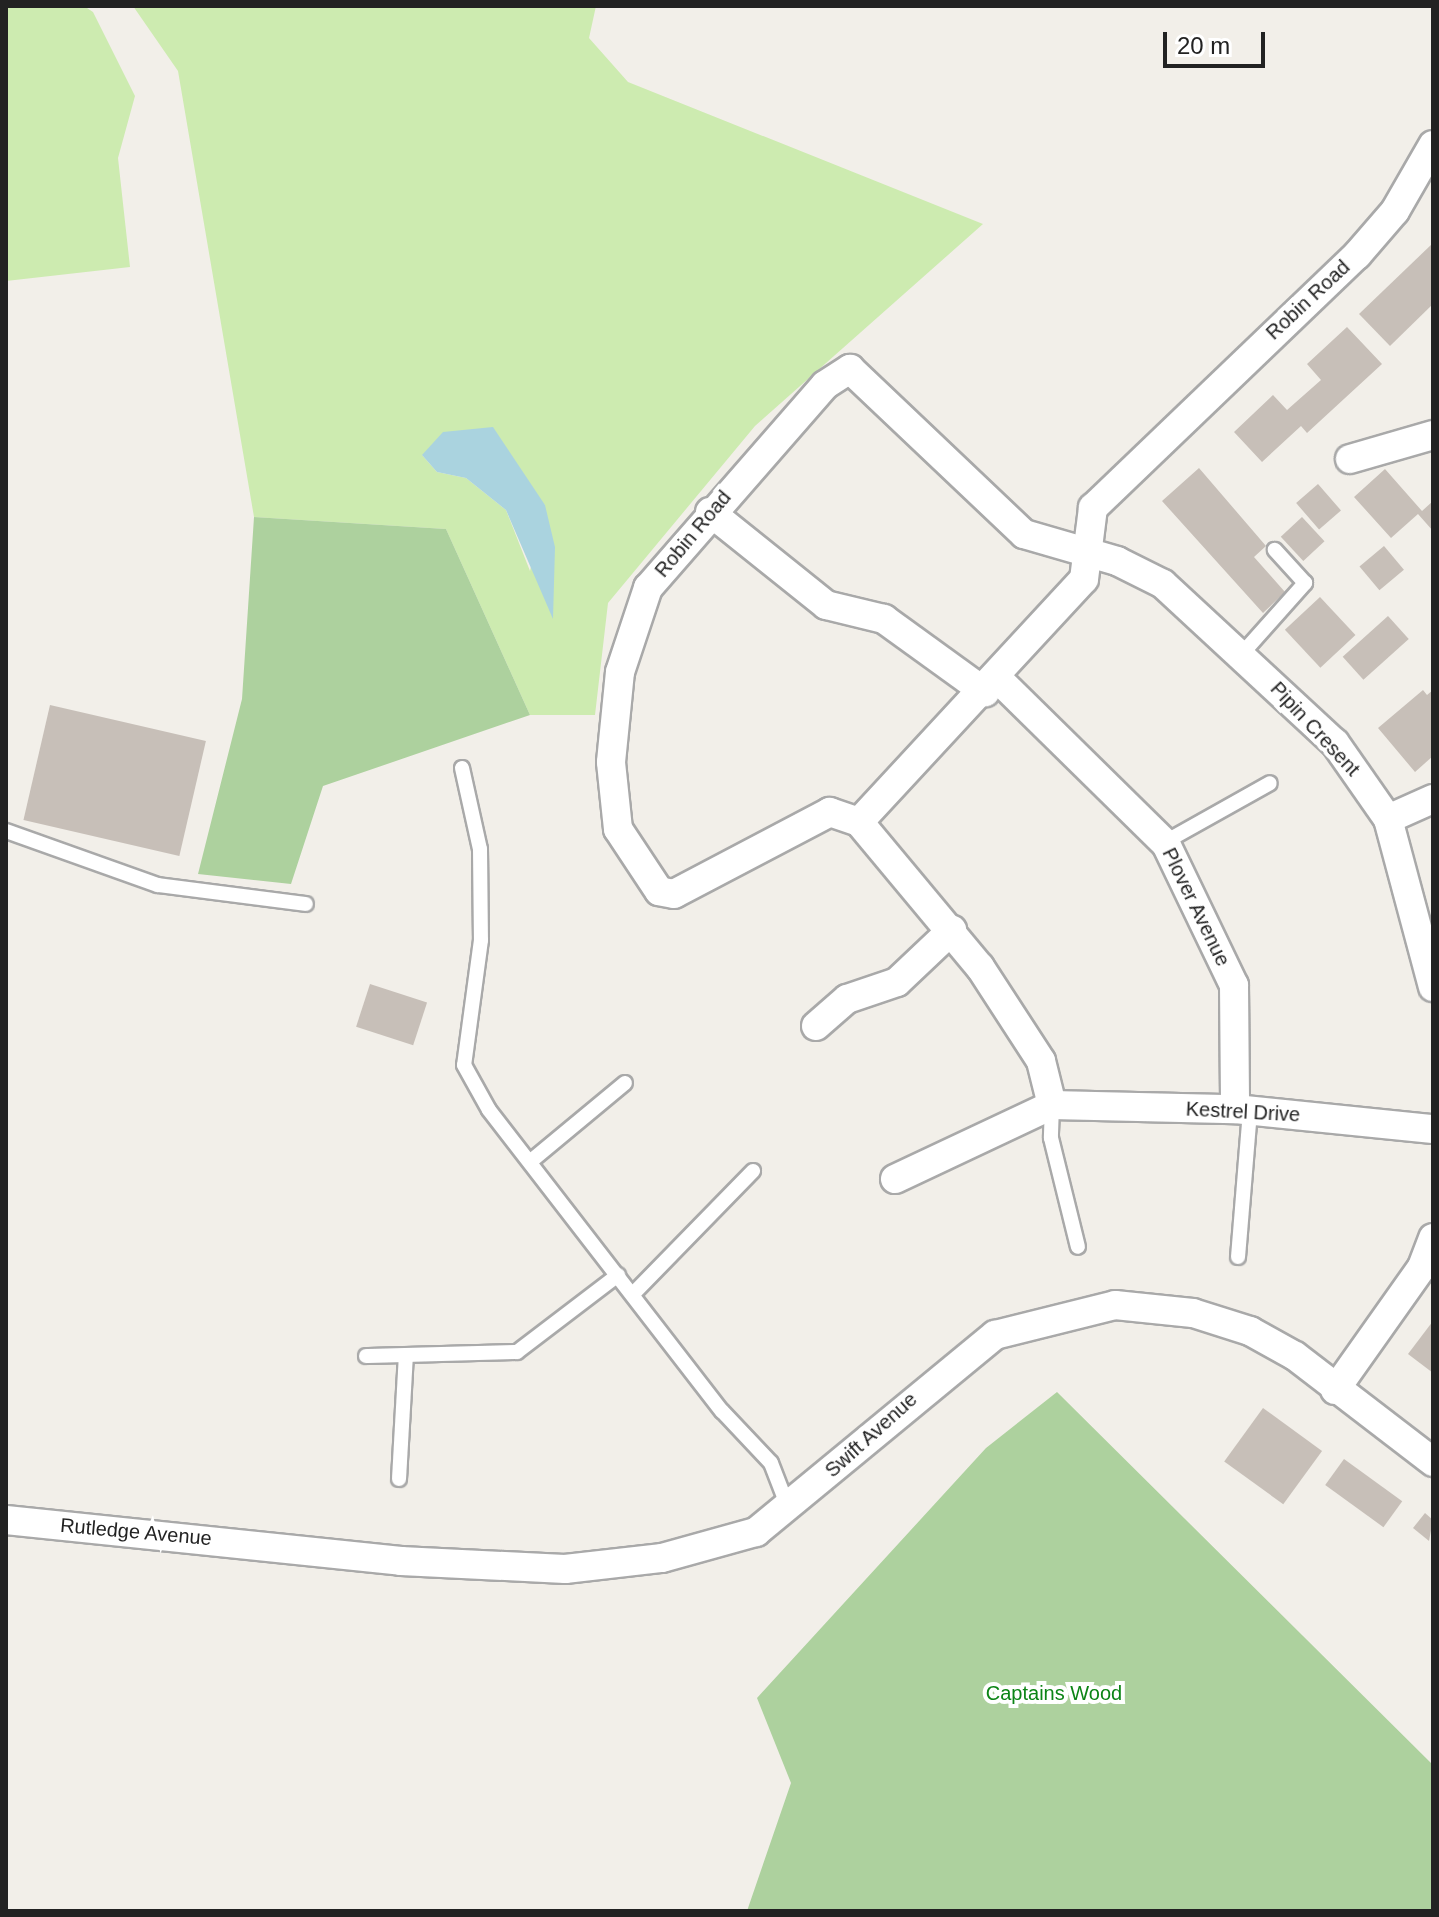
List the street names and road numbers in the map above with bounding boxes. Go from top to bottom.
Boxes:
street label: Robin Road [1261,255,1355,345]
street label: Robin Road [650,486,736,582]
street label: Pipin Cresent [1265,677,1365,781]
street label: Plover Avenue [1157,843,1235,971]
street label: Kestrel Drive [1185,1097,1301,1127]
street label: Swift Avenue [820,1387,922,1483]
street label: Rutledge Avenue [59,1513,213,1551]

